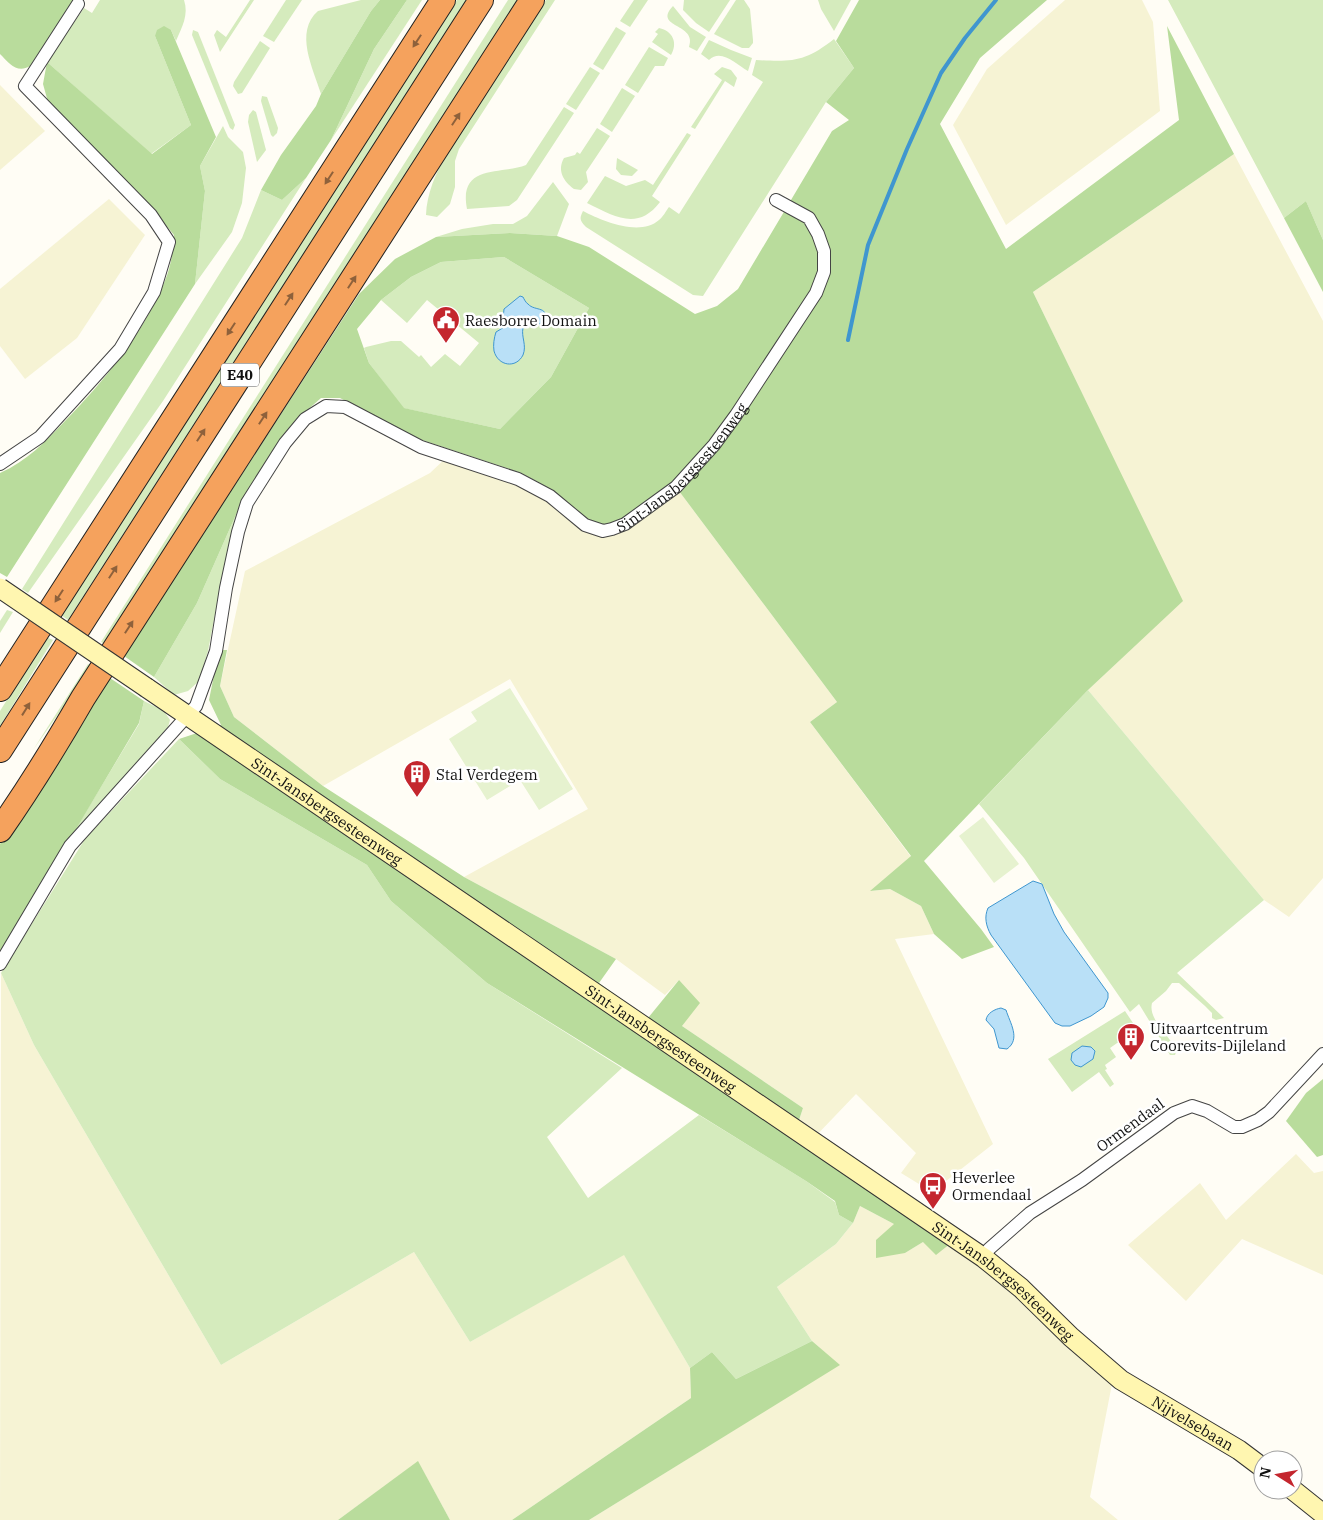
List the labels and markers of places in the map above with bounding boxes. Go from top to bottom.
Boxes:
public building icon: Raesborre Domain [431,305,461,344]
place label: Raesborre Domain [465,311,597,330]
building icon: Stal Verdegem [402,759,432,798]
place label: Stal Verdegem [436,765,538,784]
place label: Uitvaartcentrum Coorevits-Dijleland [1150,1019,1286,1055]
building icon: Uitvaartcentrum Coorevits-Dijleland [1116,1022,1146,1061]
place label: Heverlee Ormendaal [952,1168,1031,1204]
bus stop icon: Heverlee Ormendaal [918,1171,948,1210]

